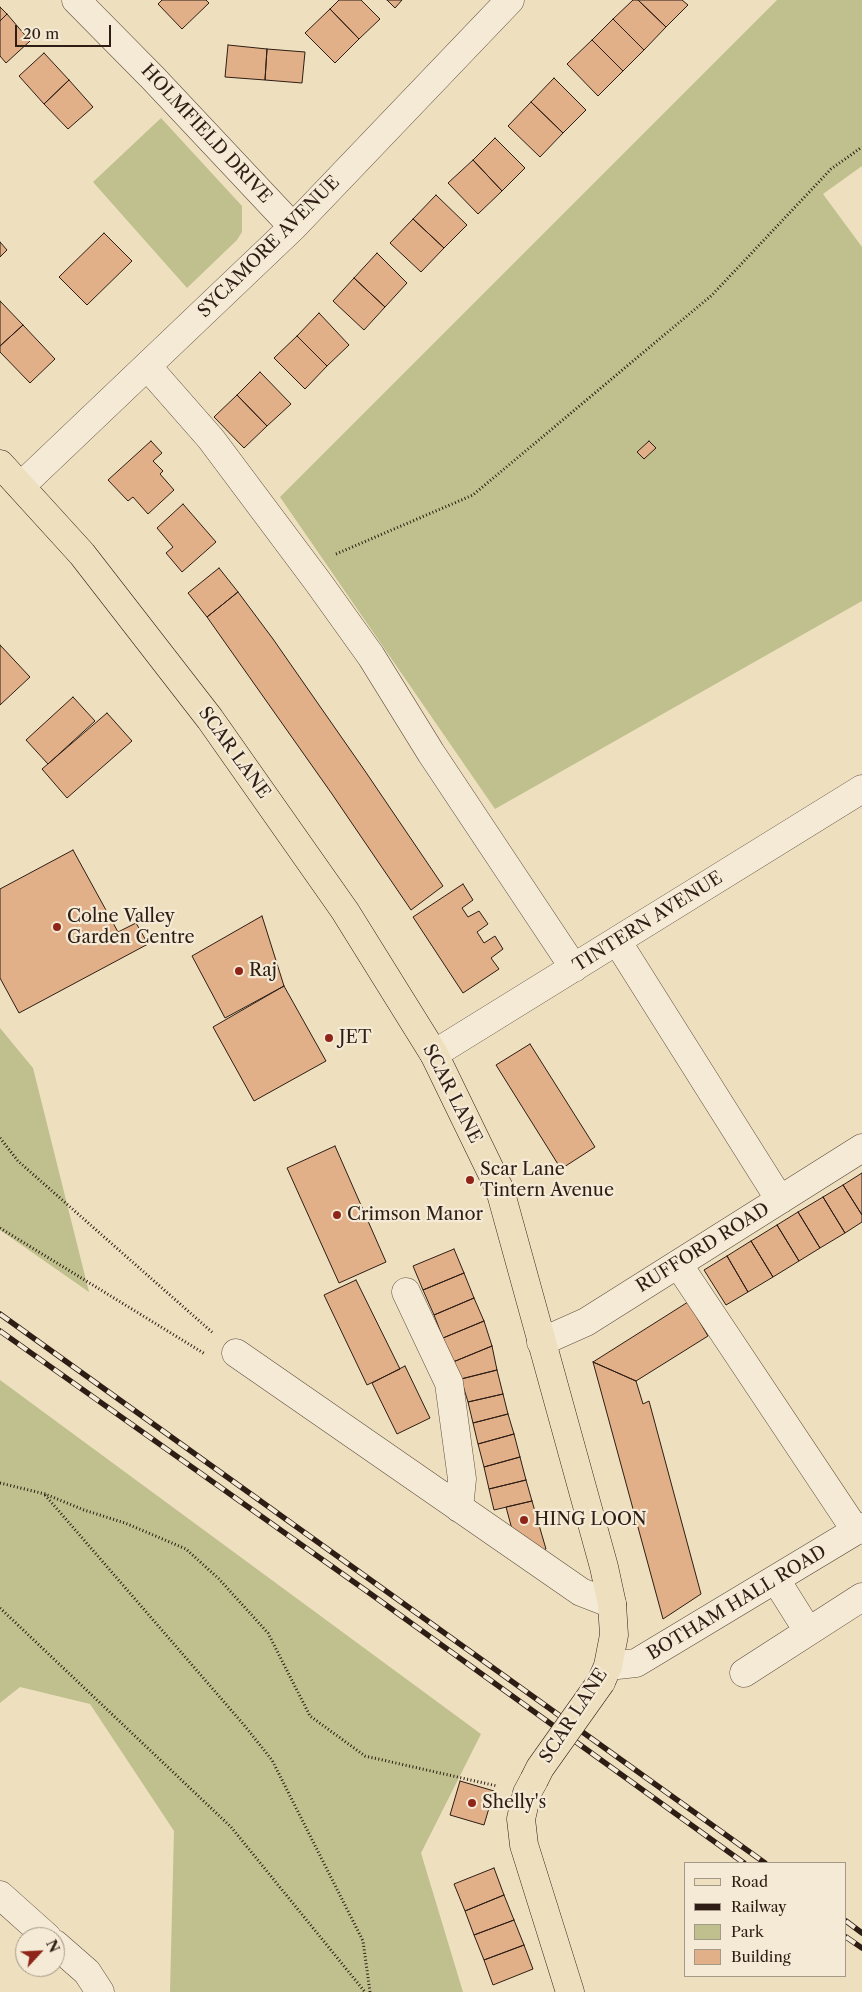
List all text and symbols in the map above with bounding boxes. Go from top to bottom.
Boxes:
scale bar [18,15,114,47]
text: 20 m [23,24,59,43]
street label: HOLMFIELD DRIVE [136,60,276,208]
street label: SYCAMORE AVENUE [194,172,344,322]
street label: SCAR LANE [193,703,275,803]
street label: TINTERN AVENUE [569,867,727,977]
place label: Colne Valley Garden Centre [67,906,194,949]
marker: Colne Valley Garden Centre [51,921,63,933]
place label: Raj [249,960,277,982]
marker: Raj [233,965,245,977]
place label: JET [339,1027,371,1049]
marker: JET [323,1032,335,1044]
street label: SCAR LANE [418,1041,486,1147]
place label: Scar Lane Tintern Avenue [480,1159,614,1202]
marker: Scar Lane Tintern Avenue [464,1174,476,1186]
street label: RUFFORD ROAD [633,1198,773,1298]
place label: Crimson Manor [347,1204,483,1226]
marker: Crimson Manor [331,1209,343,1221]
place label: HING LOON [534,1509,647,1531]
marker: HING LOON [518,1514,530,1526]
street label: BOTHAM HALL ROAD [644,1541,830,1665]
street label: SCAR LANE [535,1665,613,1767]
place label: Shelly's [482,1792,546,1814]
marker: Shelly's [466,1797,478,1809]
legend [684,1862,847,1977]
text: Road [731,1872,768,1891]
text: Railway [731,1897,787,1916]
text: Park [731,1922,764,1941]
north arrow [15,1927,65,1977]
text: N [42,1937,63,1955]
text: Building [731,1947,791,1966]

